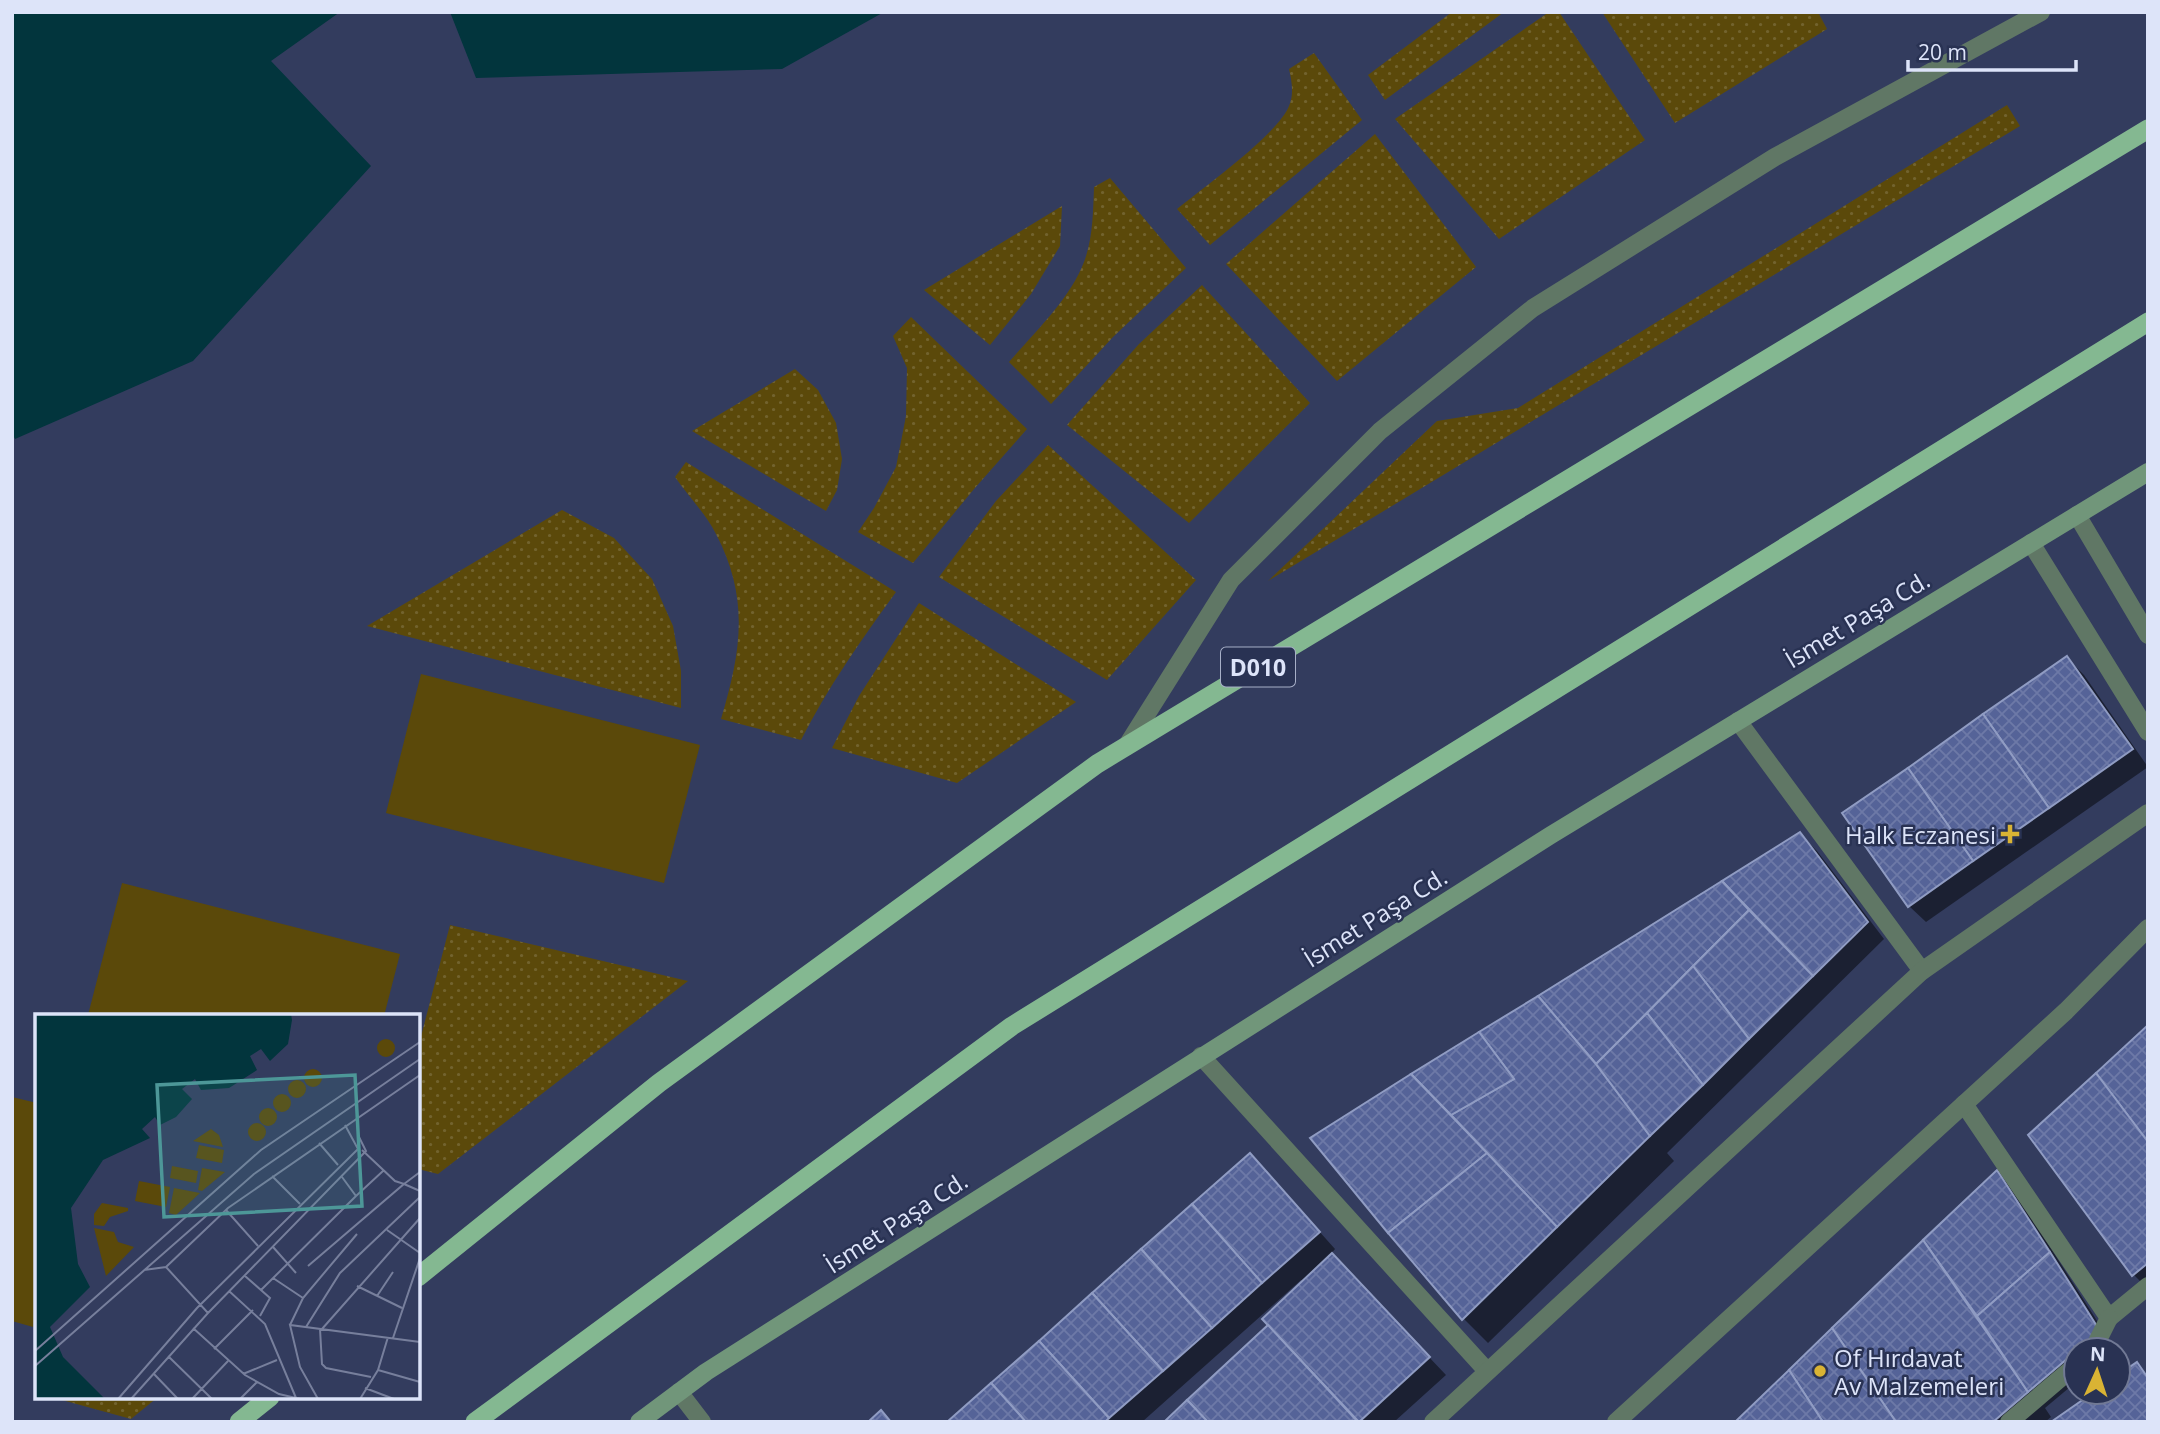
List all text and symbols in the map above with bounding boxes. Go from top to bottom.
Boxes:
scale bar [1908,28,2076,72]
text: 20 m [1918,38,1967,66]
street label: İsmet Paşa Cd. [1778,563,1936,675]
road number: D010 [1221,648,1295,687]
place label: Halk Eczanesi [1845,818,1996,851]
marker: Halk Eczanesi [2002,826,2018,842]
street label: İsmet Paşa Cd. [1297,860,1453,974]
inset map [35,1014,420,1399]
street label: İsmet Paşa Cd. [818,1164,974,1280]
north arrow [2062,1336,2132,1406]
place label: Of Hırdavat Av Malzemeleri [1834,1341,2004,1402]
text: N [2089,1341,2106,1367]
marker: Of Hırdavat Av Malzemeleri [1812,1363,1828,1379]

